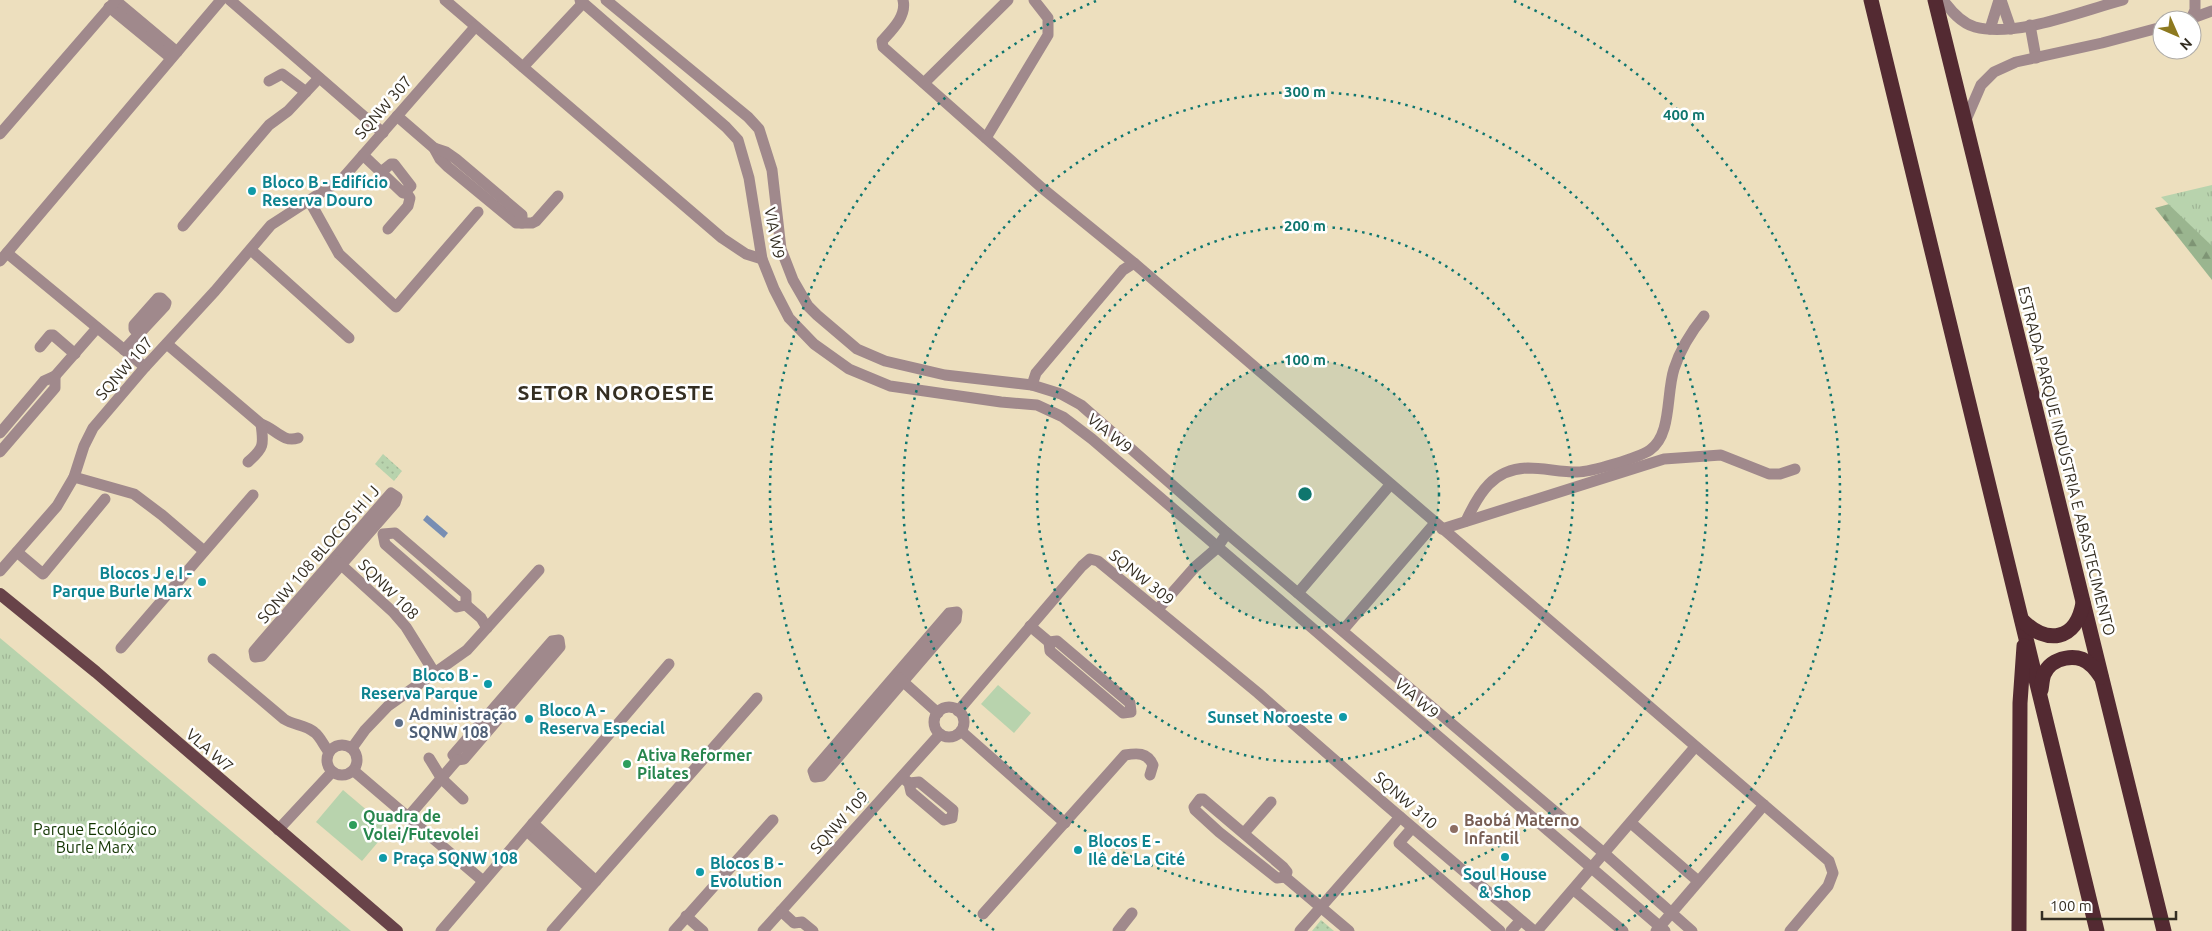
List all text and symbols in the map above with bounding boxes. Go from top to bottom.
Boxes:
north arrow [2152,10,2202,60]
text: N [2177,35,2196,54]
street label: SQNW 307 [351,72,415,142]
text: 300 m [1284,83,1326,100]
text: 400 m [1663,106,1705,123]
place label: Bloco B - Edifício Reserva Douro [262,173,388,209]
marker: Bloco B - Edifício Reserva Douro [246,185,258,197]
street label: VIA W9 [761,206,789,260]
text: 200 m [1284,217,1326,234]
street label: ESTRADA PARQUE INDÚSTRIA E ABASTECIMENTO [2015,284,2121,638]
street label: SQNW 107 [92,333,156,403]
text: 100 m [1284,351,1326,368]
district label: SETOR NOROESTE [517,380,715,404]
street label: VIA W9 [1084,410,1136,456]
street label: SQNW 108 BLOCOS H I J [253,482,383,626]
centre of rings [1296,485,1314,503]
street label: SQNW 309 [1106,546,1178,608]
street label: SQNW 108 [355,555,423,623]
place label: Blocos J e I - Parque Burle Marx [52,564,192,600]
marker: Blocos J e I - Parque Burle Marx [196,576,208,588]
place label: Bloco B - Reserva Parque [361,666,478,702]
street label: VIA W9 [1391,674,1443,722]
marker: Bloco B - Reserva Parque [482,678,494,690]
place label: Bloco A - Reserva Especial [539,701,665,737]
place label: Administração SQNW 108 [409,705,517,741]
place label: Sunset Noroeste [1207,708,1333,726]
marker: Sunset Noroeste [1337,711,1349,723]
marker: Bloco A - Reserva Especial [523,713,535,725]
marker: Administração SQNW 108 [393,717,405,729]
street label: VLA W7 [183,725,237,775]
place label: Ativa Reformer Pilates [637,746,752,782]
marker: Ativa Reformer Pilates [621,758,633,770]
street label: SQNW 310 [1371,768,1441,832]
street label: SQNW 109 [806,787,872,857]
place label: Quadra de Volei/Futevolei [363,807,479,843]
place label: Baobá Materno Infantil [1464,811,1579,847]
marker: Quadra de Volei/Futevolei [347,819,359,831]
park label: Parque Ecológico Burle Marx [33,820,157,856]
marker: Baobá Materno Infantil [1448,823,1460,835]
place label: Blocos E - Ilê de La Cité [1088,832,1185,868]
marker: Blocos E - Ilê de La Cité [1072,844,1084,856]
place label: Praça SQNW 108 [393,849,518,868]
marker: Soul House & Shop [1499,851,1511,863]
marker: Praça SQNW 108 [377,852,389,864]
place label: Blocos B - Evolution [710,854,783,890]
place label: Soul House & Shop [1463,865,1547,901]
marker: Blocos B - Evolution [694,866,706,878]
scale bar [2042,888,2176,920]
text: 100 m [2050,897,2092,914]

